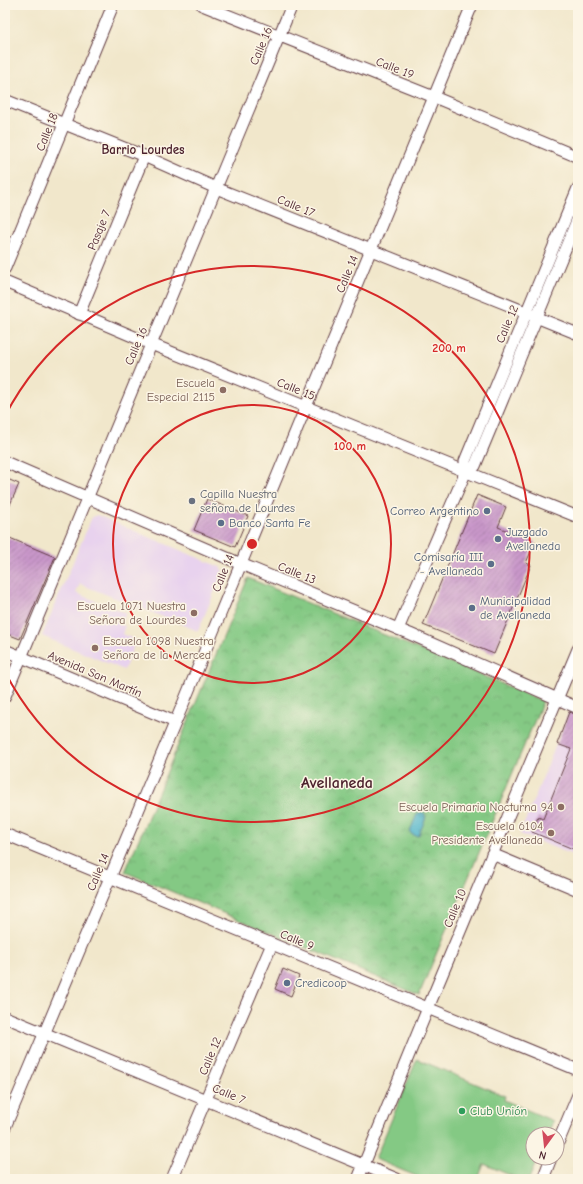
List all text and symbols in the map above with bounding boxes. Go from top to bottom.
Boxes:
street label: Calle 16 [247,25,275,67]
street label: Calle 19 [374,54,416,82]
street label: Calle 18 [33,111,61,153]
district label: Barrio Lourdes [101,142,185,157]
street label: Calle 17 [275,192,317,220]
street label: Pasaje 7 [85,208,113,252]
street label: Calle 14 [333,253,361,295]
street label: Calle 12 [493,303,521,345]
street label: Calle 16 [122,325,150,367]
text: 200 m [432,341,466,355]
street label: Calle 15 [275,375,317,403]
place label: Escuela Especial 2115 [147,376,215,404]
marker: Escuela Especial 2115 [218,385,228,395]
text: 100 m [334,439,366,453]
place label: Capilla Nuestra señora de Lourdes [200,487,295,515]
marker: Capilla Nuestra señora de Lourdes [187,496,197,506]
place label: Correo Argentino [390,504,479,518]
marker: Correo Argentino [482,506,492,516]
place label: Banco Santa Fe [229,516,310,530]
marker: Banco Santa Fe [216,518,226,528]
place label: Juzgado Avellaneda [506,525,560,553]
marker: Juzgado Avellaneda [493,534,503,544]
centre of rings [245,537,259,551]
place label: Comisaría III - Avellaneda [414,550,483,578]
street label: Calle 14 [209,552,237,594]
street label: Calle 13 [276,559,318,587]
marker: Comisaría III - Avellaneda [486,559,496,569]
place label: Municipalidad de Avellaneda [480,594,551,622]
place label: Escuela 1071 Nuestra Señora de Lourdes [77,599,186,627]
marker: Municipalidad de Avellaneda [467,603,477,613]
marker: Escuela 1071 Nuestra Señora de Lourdes [189,608,199,618]
place label: Escuela 1098 Nuestra Señora de la Merced [103,634,214,662]
marker: Escuela 1098 Nuestra Señora de la Merced [90,643,100,653]
street label: Avenida San Martín [46,648,144,700]
district label: Avellaneda [301,774,373,792]
place label: Escuela Primaria Nocturna 94 [399,800,553,814]
marker: Escuela Primaria Nocturna 94 [556,802,566,812]
place label: Escuela 6104 Presidente Avellaneda [431,819,543,847]
marker: Escuela 6104 Presidente Avellaneda [546,828,556,838]
street label: Calle 14 [84,851,112,893]
street label: Calle 10 [441,886,469,930]
street label: Calle 9 [278,927,316,953]
place label: Credicoop [295,976,347,990]
marker: Credicoop [282,978,292,988]
street label: Calle 12 [196,1035,224,1077]
street label: Calle 7 [210,1081,248,1107]
place label: Club Unión [470,1104,527,1118]
marker: Club Unión [457,1106,467,1116]
north arrow [525,1126,565,1166]
text: N [537,1148,548,1162]

